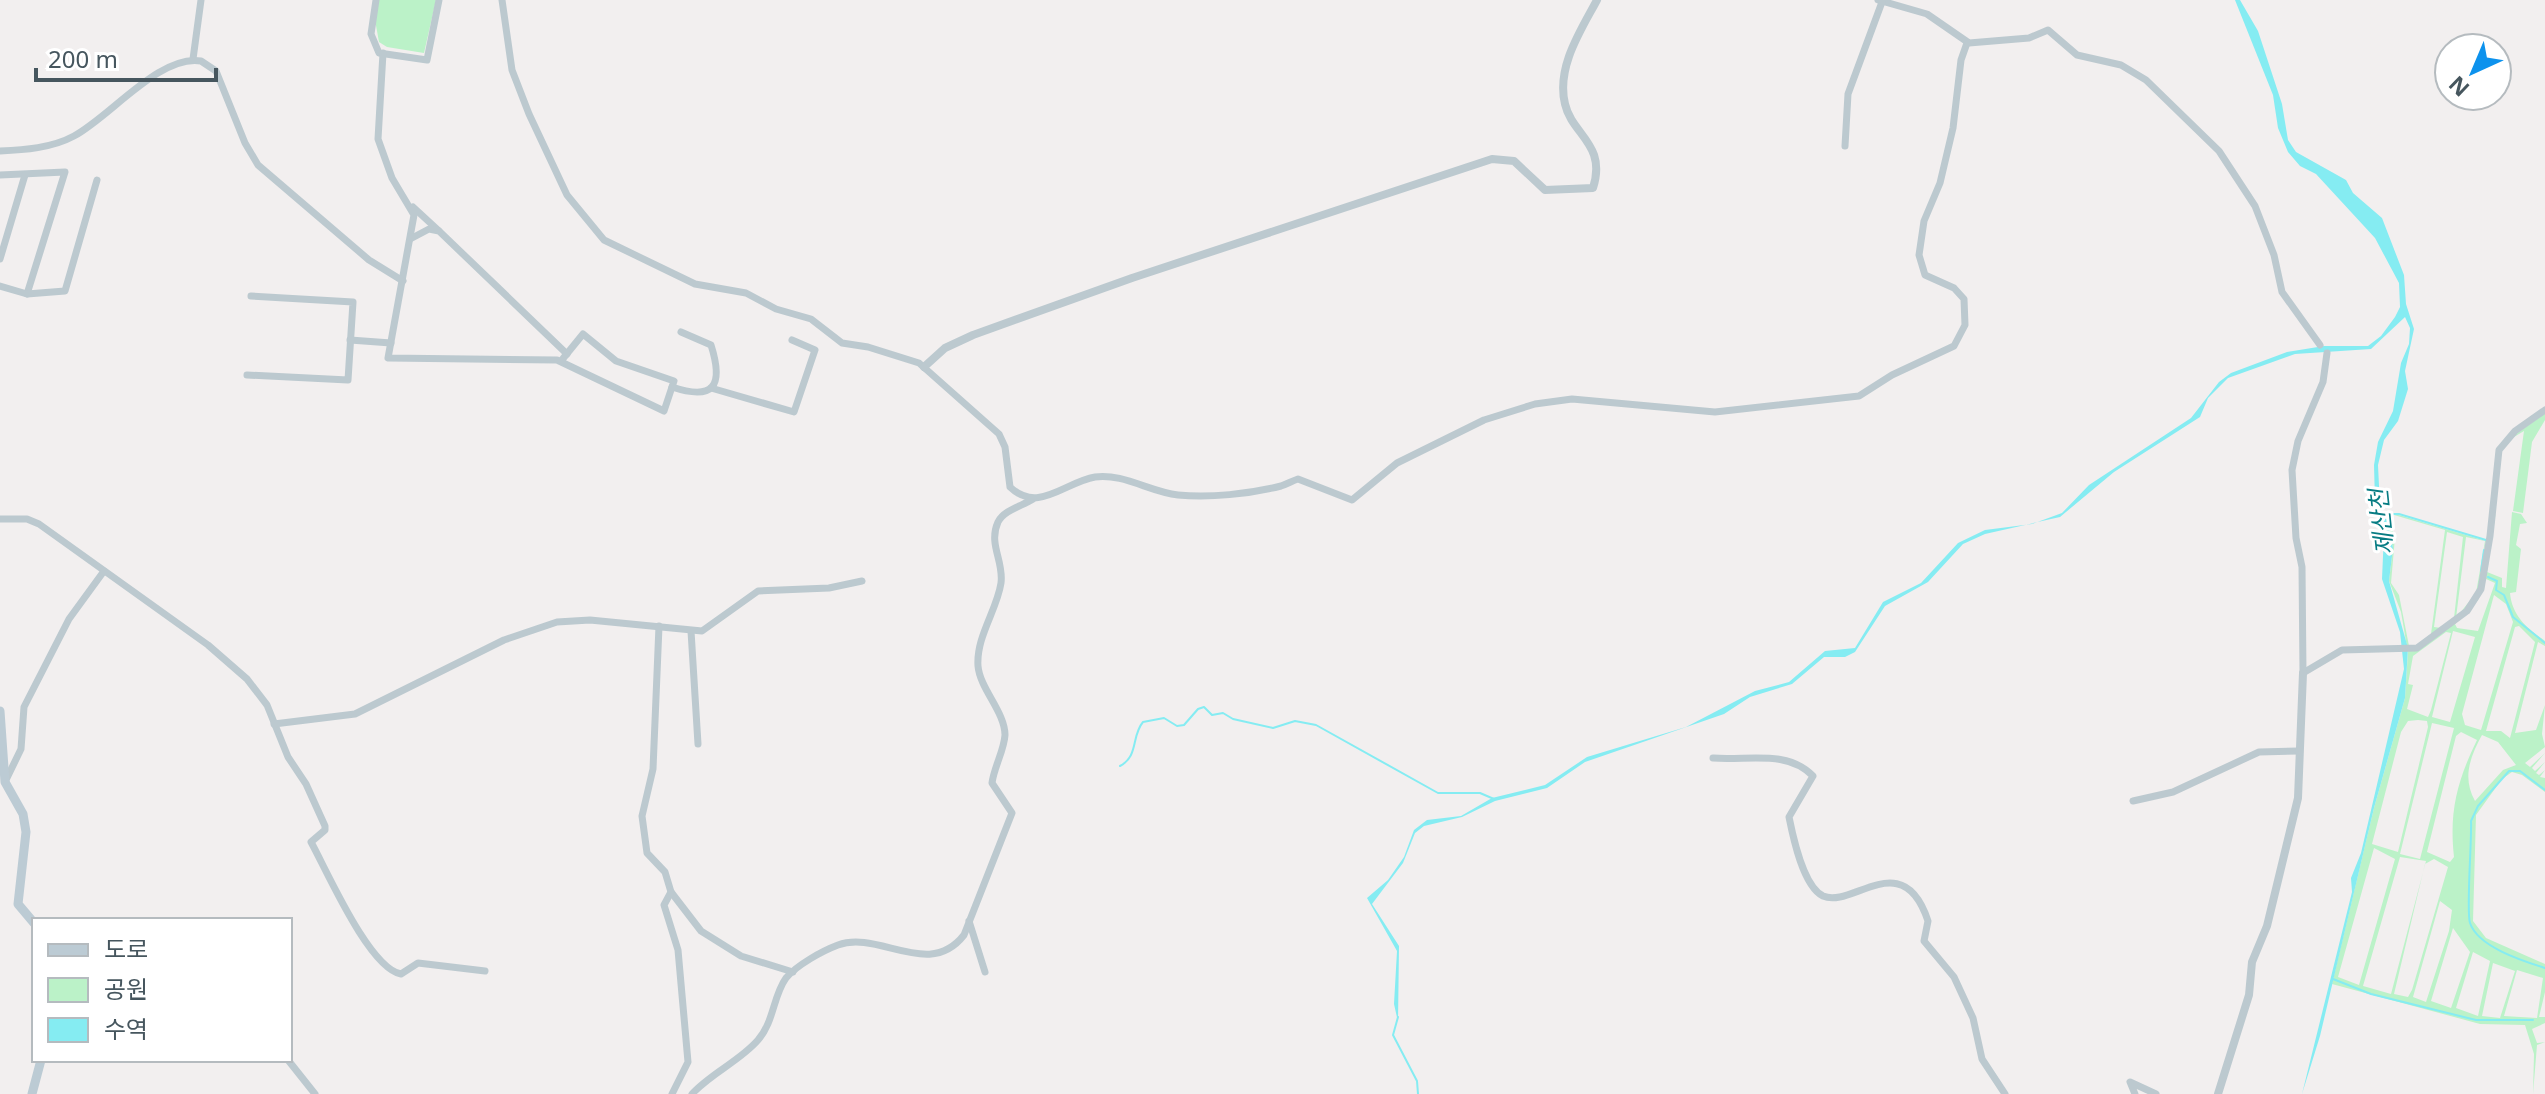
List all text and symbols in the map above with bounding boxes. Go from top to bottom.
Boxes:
scale bar [36,32,216,82]
north arrow [2433,32,2513,112]
text: 200 m [48,42,118,75]
text: N [2442,70,2475,104]
water label: 제산천 [2360,485,2400,557]
legend [32,918,292,1062]
text: 도로 [104,932,148,965]
text: 공원 [104,972,148,1005]
text: 수역 [104,1012,148,1045]

